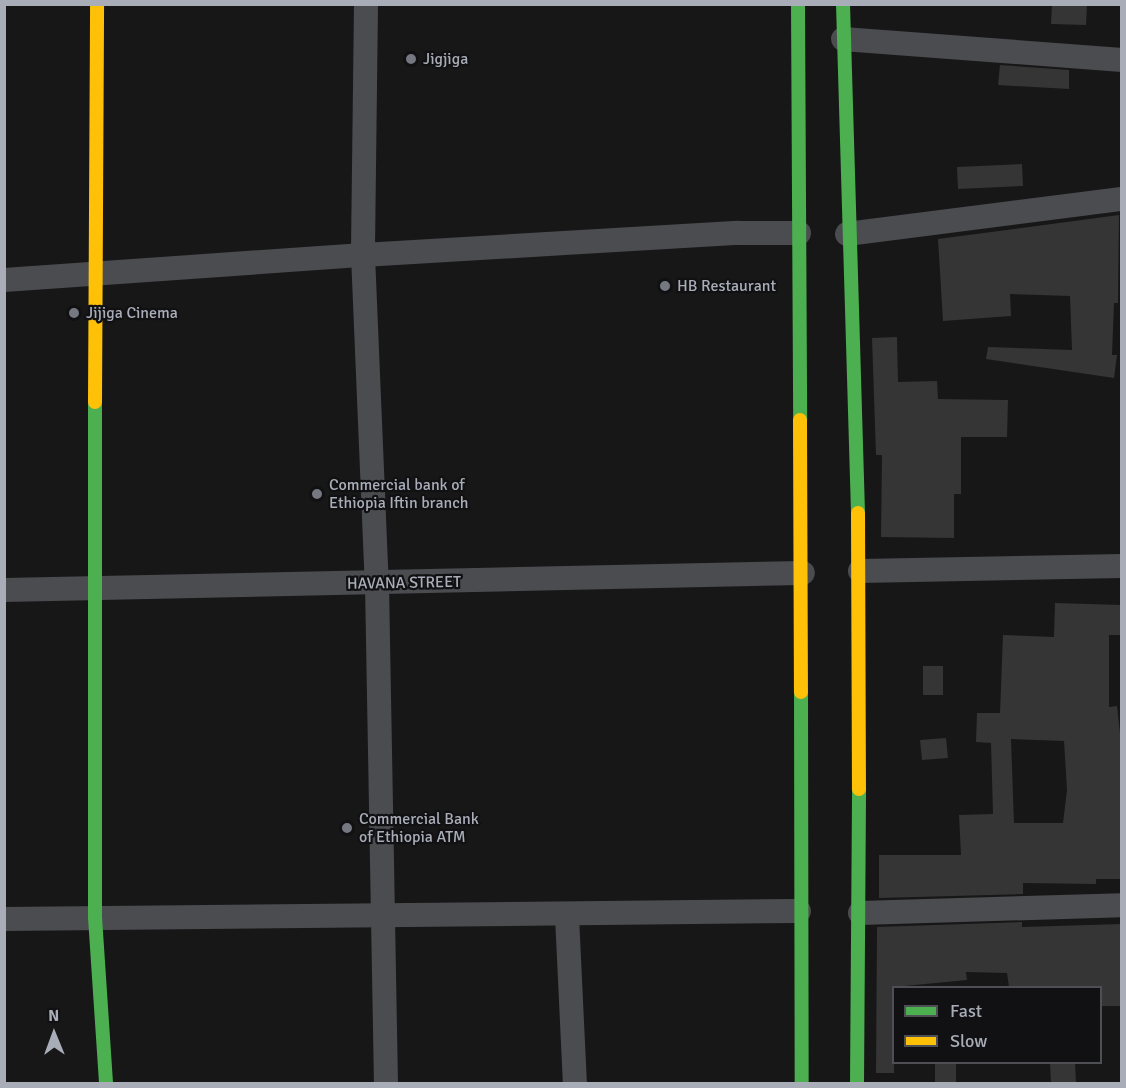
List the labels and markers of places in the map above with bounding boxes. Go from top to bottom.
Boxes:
place label: Jigjiga [423,49,468,69]
marker: Jigjiga [404,52,418,66]
place label: HB Restaurant [677,276,776,296]
marker: HB Restaurant [658,279,672,293]
place label: Jijiga Cinema [86,303,178,323]
marker: Jijiga Cinema [67,306,81,320]
place label: Commercial bank of Ethiopia Iftin branch [329,475,468,513]
marker: Commercial bank of Ethiopia Iftin branch [310,487,324,501]
place label: Commercial Bank of Ethiopia ATM [359,809,479,847]
marker: Commercial Bank of Ethiopia ATM [340,821,354,835]

